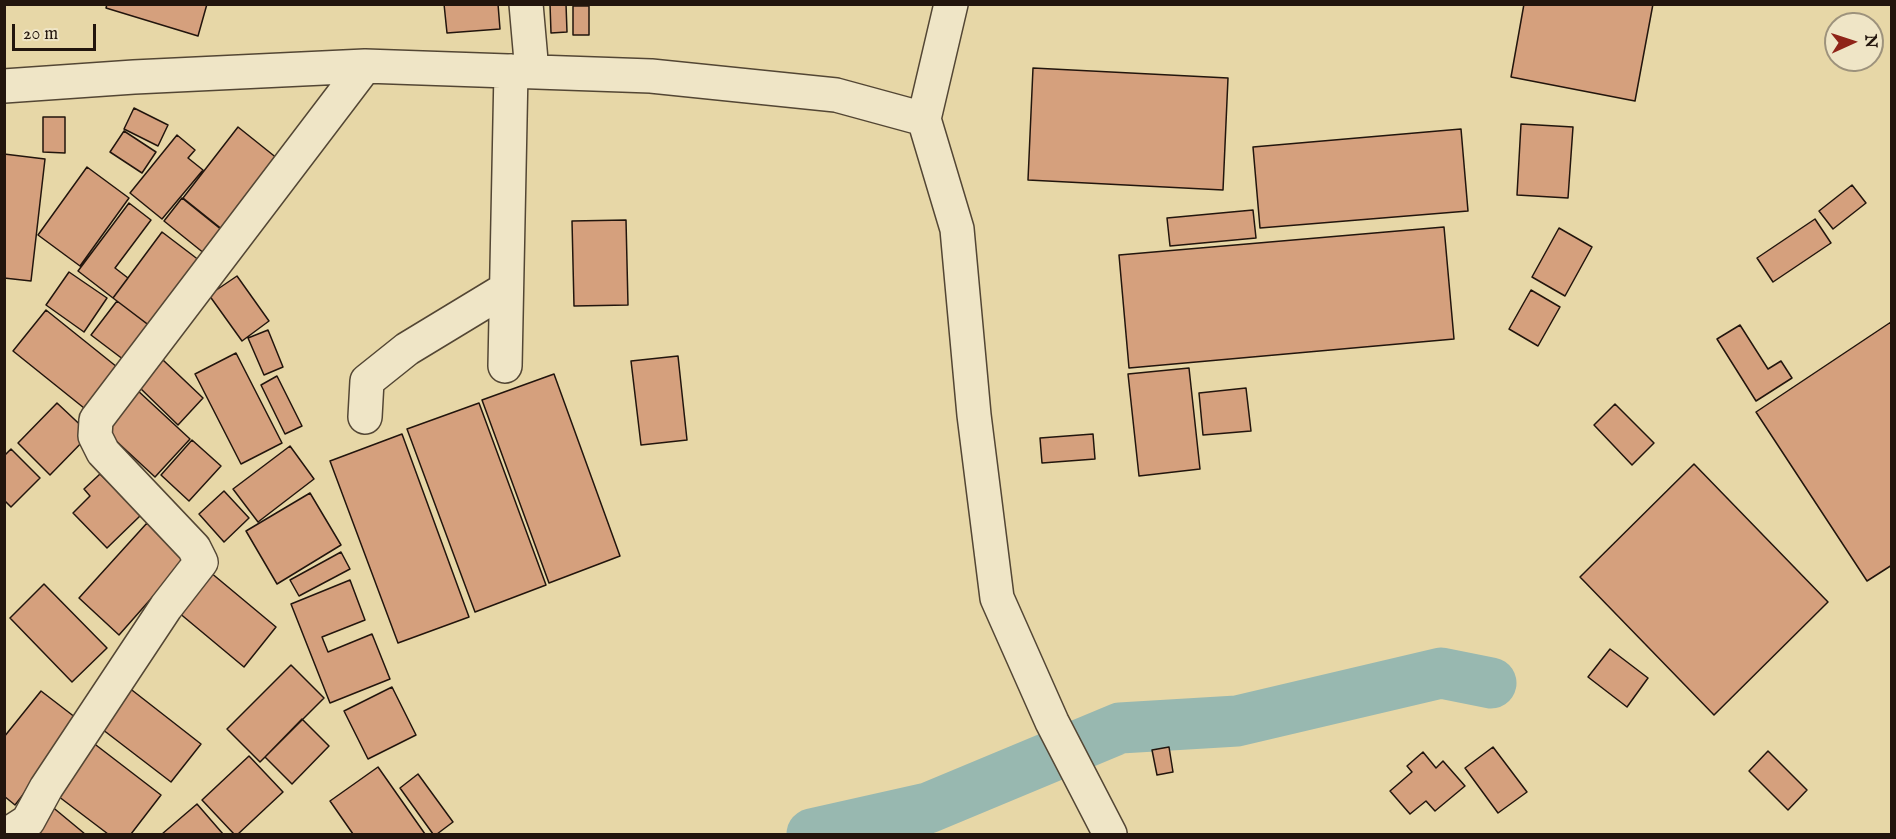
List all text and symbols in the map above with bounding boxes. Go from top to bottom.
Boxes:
scale bar [15,12,99,50]
north arrow [1824,12,1884,72]
text: 20 m [23,23,58,46]
text: N [1860,34,1880,49]

